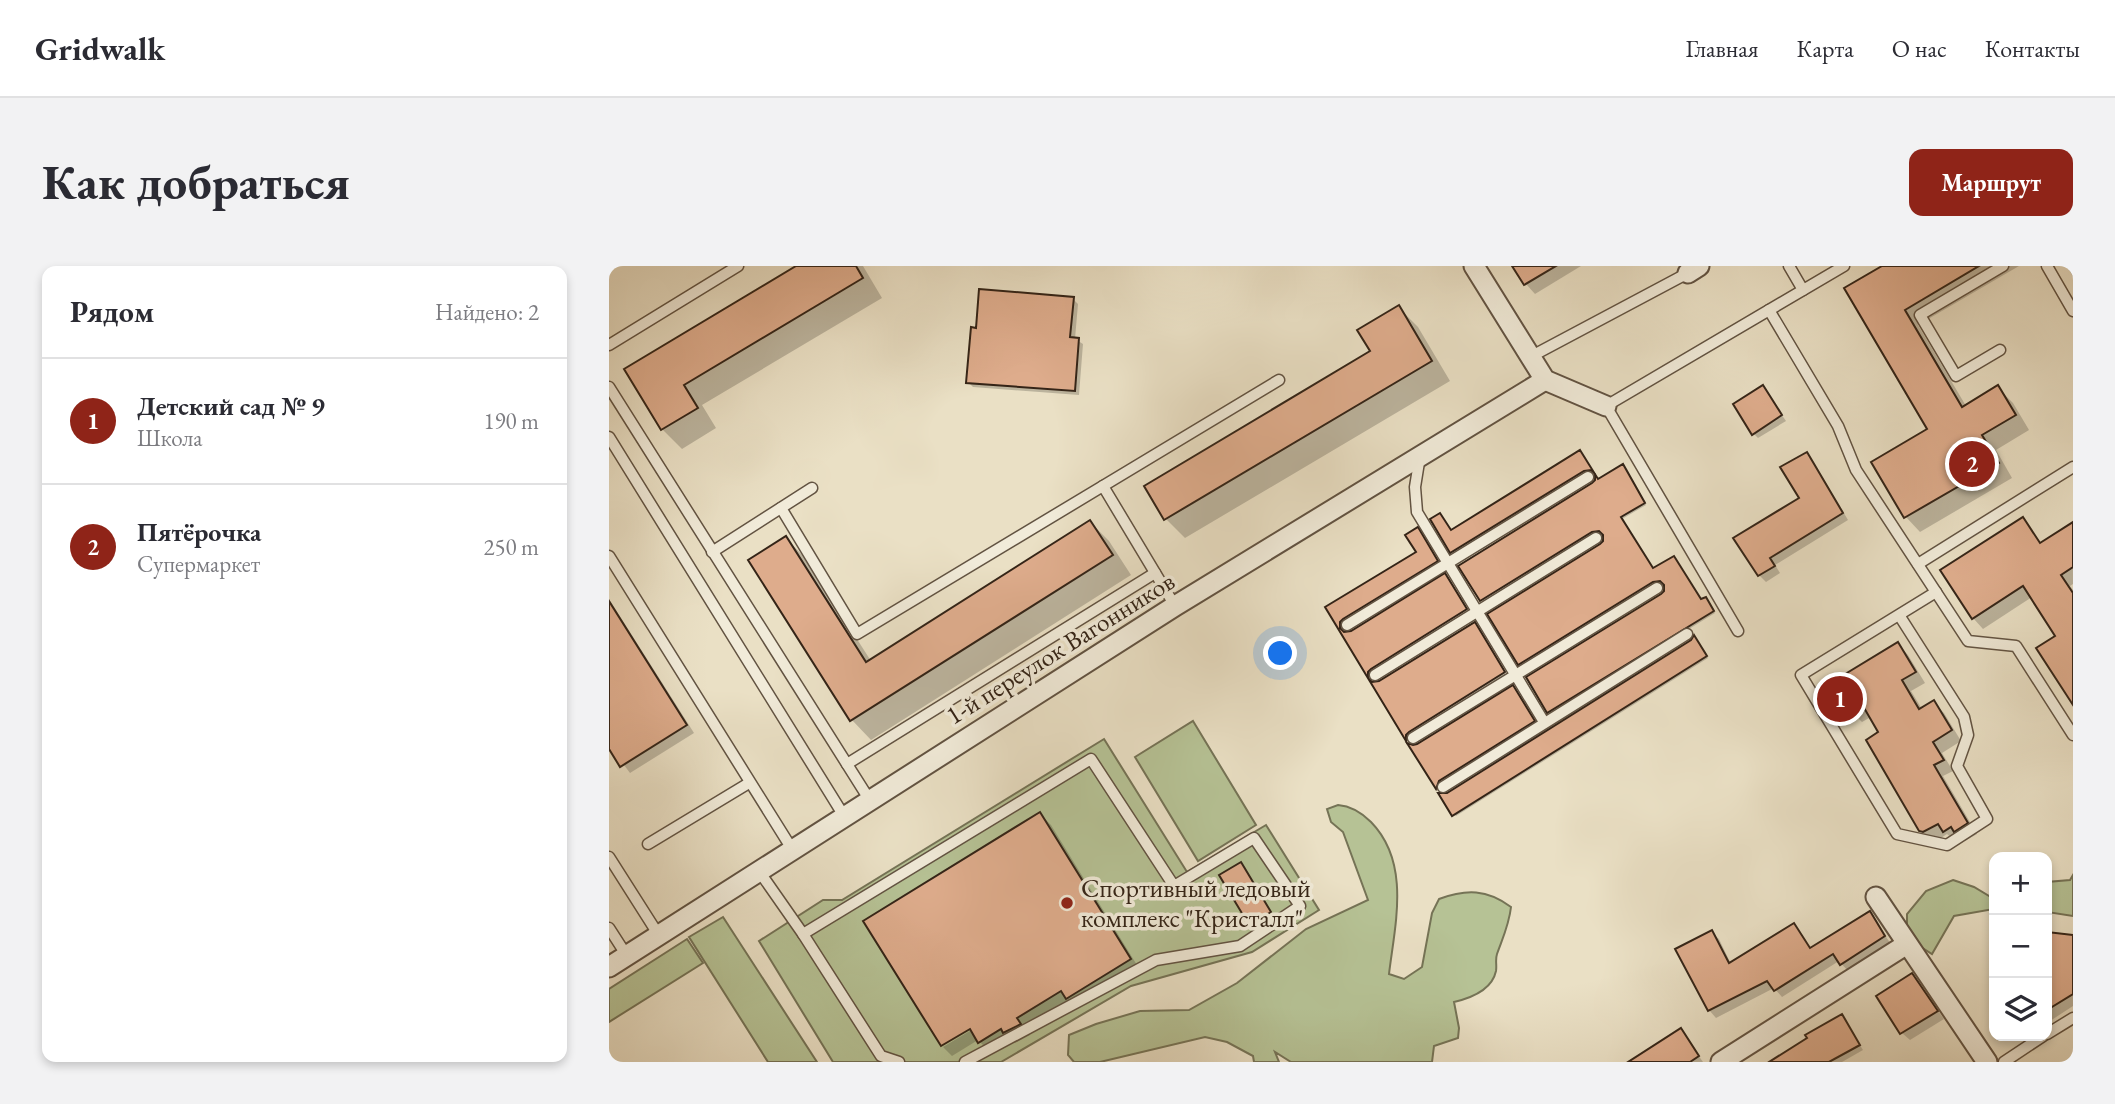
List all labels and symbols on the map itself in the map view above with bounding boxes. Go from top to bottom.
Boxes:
pin: 2 [1949,438,1995,490]
street label: 1-й переулок Вагонников [939,564,1181,732]
your location [1263,636,1297,670]
pin: 1 [1817,673,1863,725]
place label: Спортивный ледовый комплекс "Кристалл" [1081,871,1311,935]
marker: Спортивный ледовый комплекс "Кристалл" [1059,895,1075,911]

